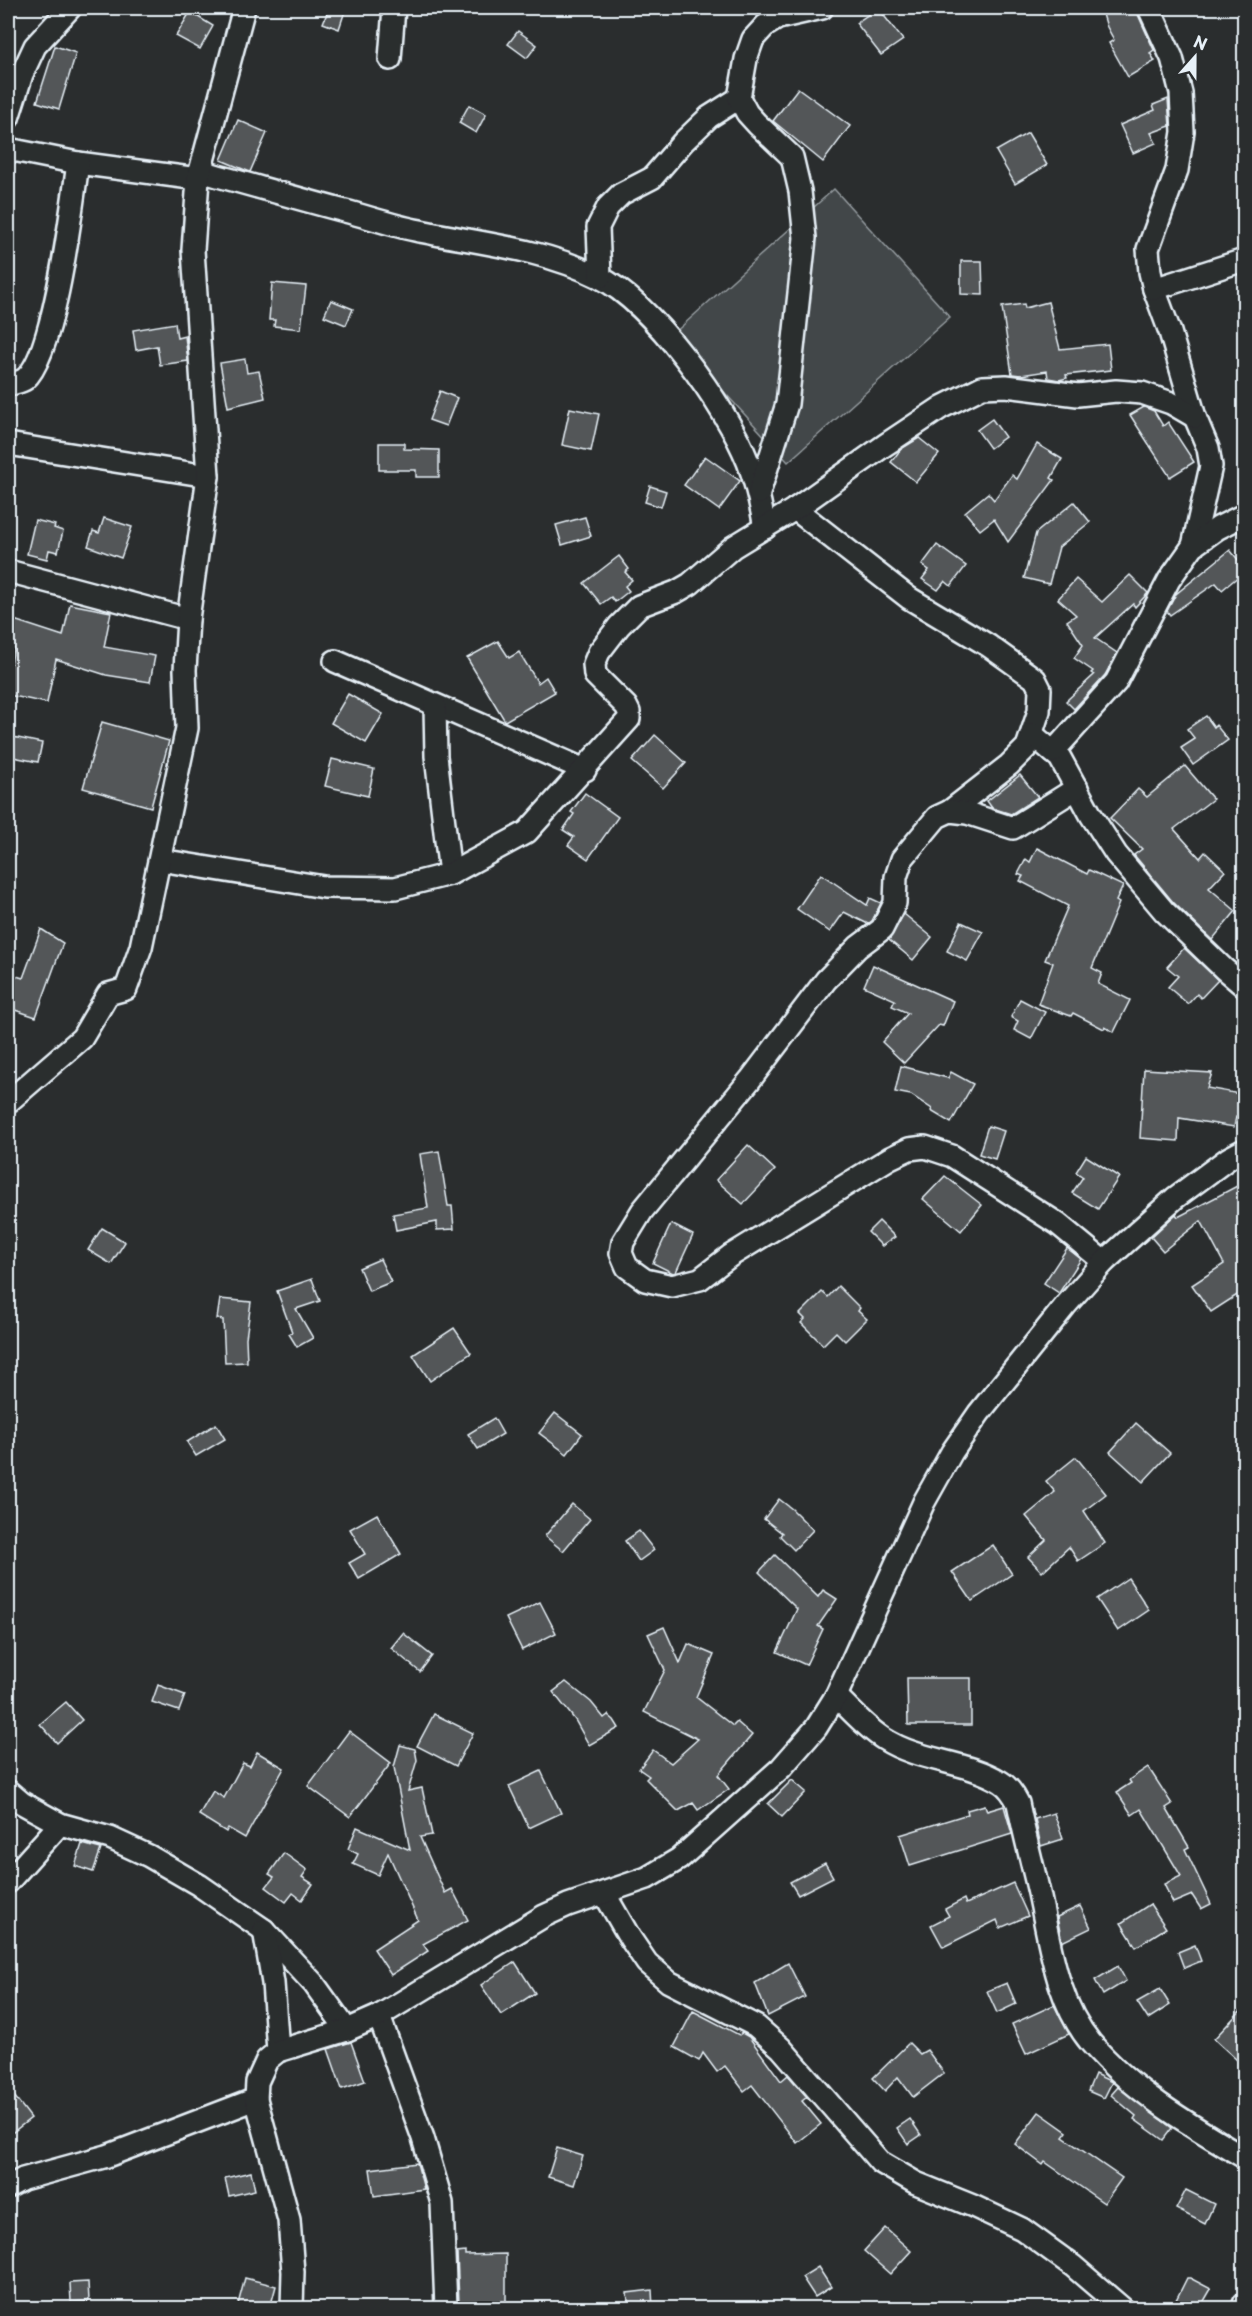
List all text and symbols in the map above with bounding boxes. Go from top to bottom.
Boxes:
north arrow [1165,27,1225,87]
text: N [1191,29,1211,56]

